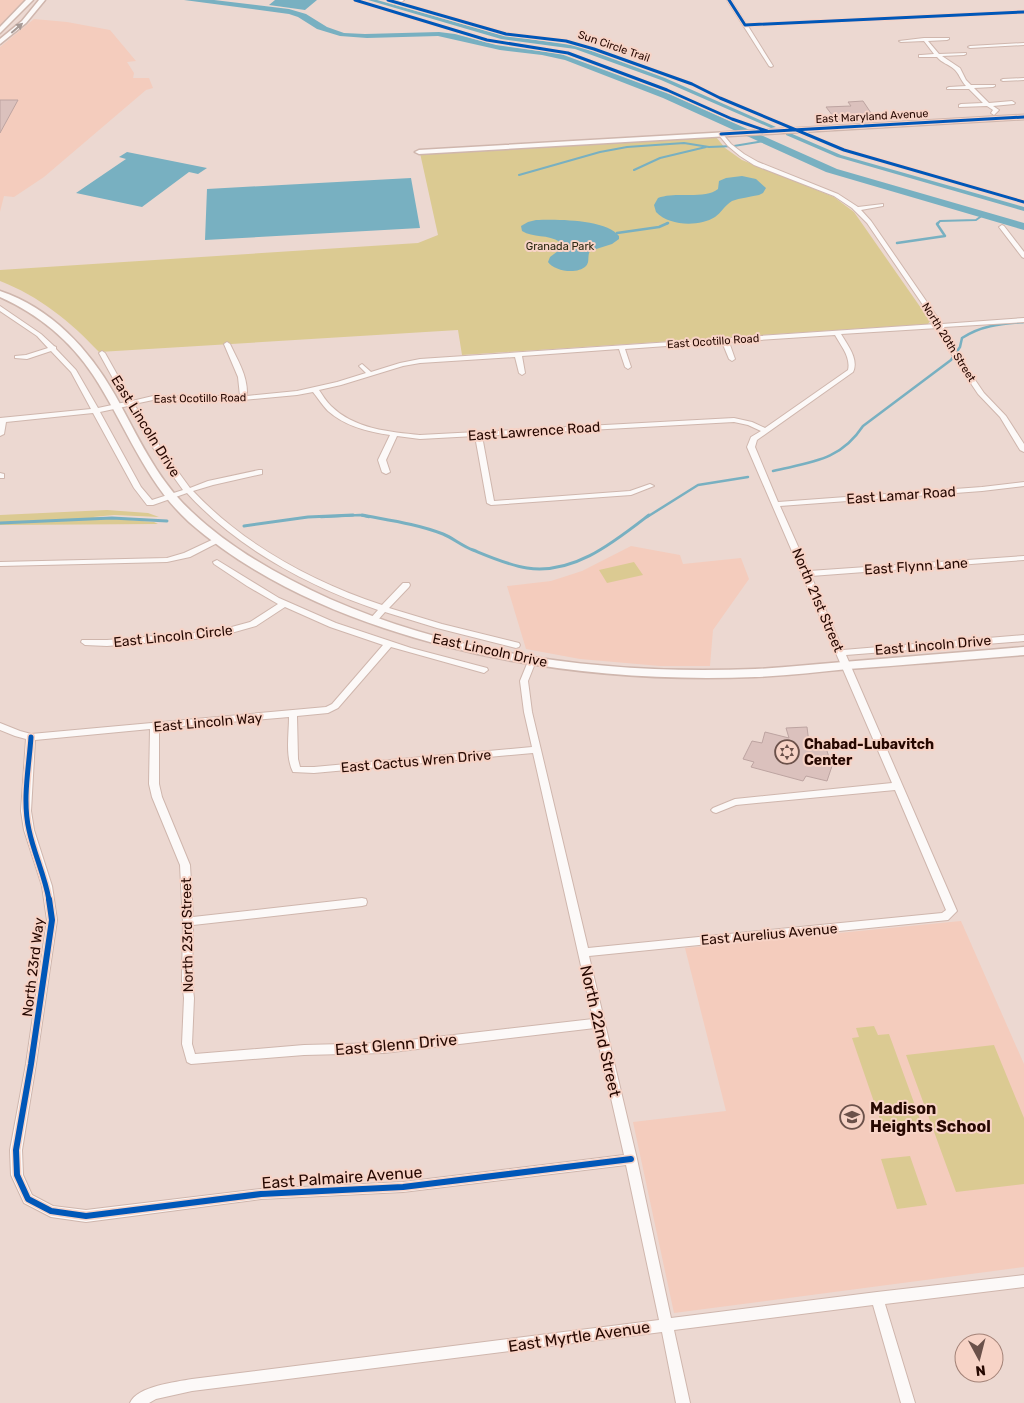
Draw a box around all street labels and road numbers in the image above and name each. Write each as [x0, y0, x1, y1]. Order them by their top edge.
street label: Sun Circle Trail [576, 28, 651, 65]
street label: East Maryland Avenue [815, 107, 929, 126]
street label: North 20th Street [919, 300, 979, 385]
street label: East Ocotillo Road [666, 332, 760, 351]
street label: East Lincoln Drive [107, 372, 184, 480]
street label: East Ocotillo Road [154, 391, 246, 406]
street label: East Lawrence Road [467, 418, 601, 445]
street label: East Lamar Road [846, 483, 956, 508]
street label: North 21st Street [788, 546, 847, 655]
street label: East Flynn Lane [864, 554, 969, 579]
street label: East Lincoln Circle [113, 622, 234, 651]
street label: East Lincoln Drive [431, 630, 549, 671]
street label: East Lincoln Drive [874, 632, 992, 659]
street label: East Lincoln Way [153, 709, 263, 736]
street label: East Cactus Wren Drive [340, 746, 492, 777]
street label: North 23rd Street [178, 877, 197, 992]
street label: North 23rd Way [19, 916, 48, 1018]
street label: East Aurelius Avenue [700, 920, 838, 949]
street label: North 22nd Street [576, 963, 625, 1099]
street label: East Glenn Drive [334, 1030, 458, 1059]
street label: East Palmaire Avenue [261, 1162, 423, 1193]
street label: East Myrtle Avenue [507, 1317, 651, 1356]

